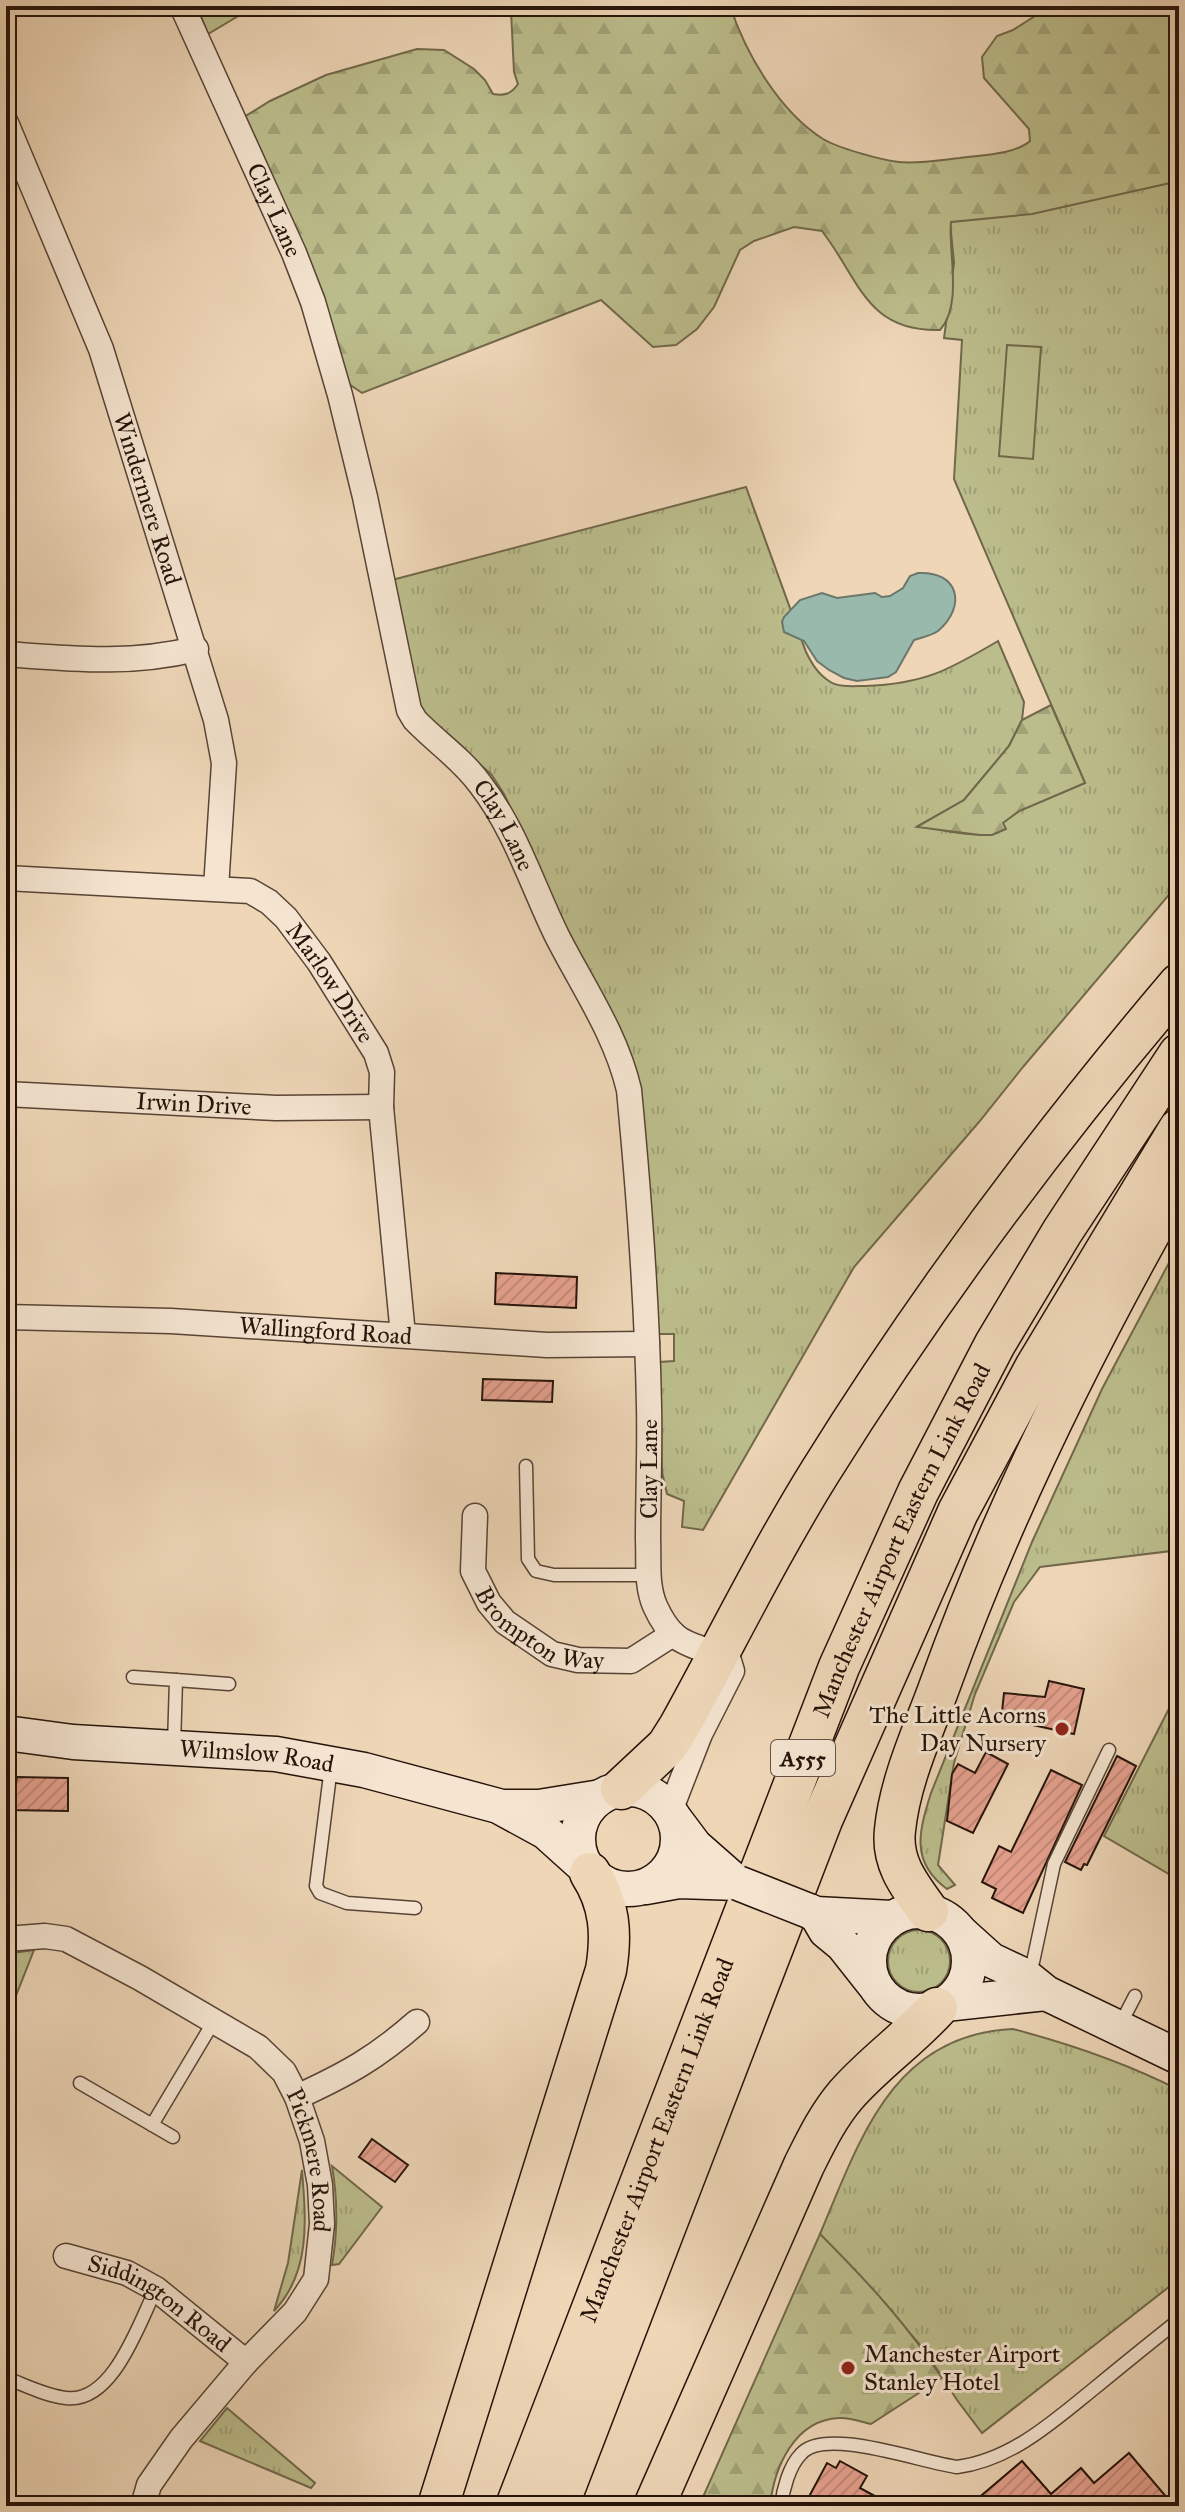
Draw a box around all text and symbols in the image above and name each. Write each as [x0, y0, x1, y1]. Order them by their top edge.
street label: Clay Lane [240, 158, 309, 262]
street label: Windermere Road [107, 409, 188, 589]
street label: Clay Lane [467, 773, 541, 875]
street label: Marlow Drive [279, 916, 381, 1049]
street label: Irwin Drive [135, 1086, 252, 1122]
street label: Wallingford Road [238, 1310, 413, 1351]
street label: Manchester Airport Eastern Link Road [806, 1358, 997, 1722]
street label: Clay Lane [634, 1419, 664, 1519]
street label: Brompton Way [468, 1582, 605, 1676]
place label: The Little Acorns Day Nursery [869, 1700, 1047, 1758]
marker: The Little Acorns Day Nursery [1053, 1720, 1071, 1738]
street label: Wilmslow Road [179, 1733, 337, 1779]
road number: A555 [771, 1740, 835, 1776]
street label: Manchester Airport Eastern Link Road [573, 1954, 741, 2327]
street label: Pickmere Road [280, 2083, 337, 2234]
street label: Siddington Road [84, 2248, 237, 2359]
place label: Manchester Airport Stanley Hotel [864, 2339, 1061, 2397]
marker: Manchester Airport Stanley Hotel [839, 2359, 857, 2377]

